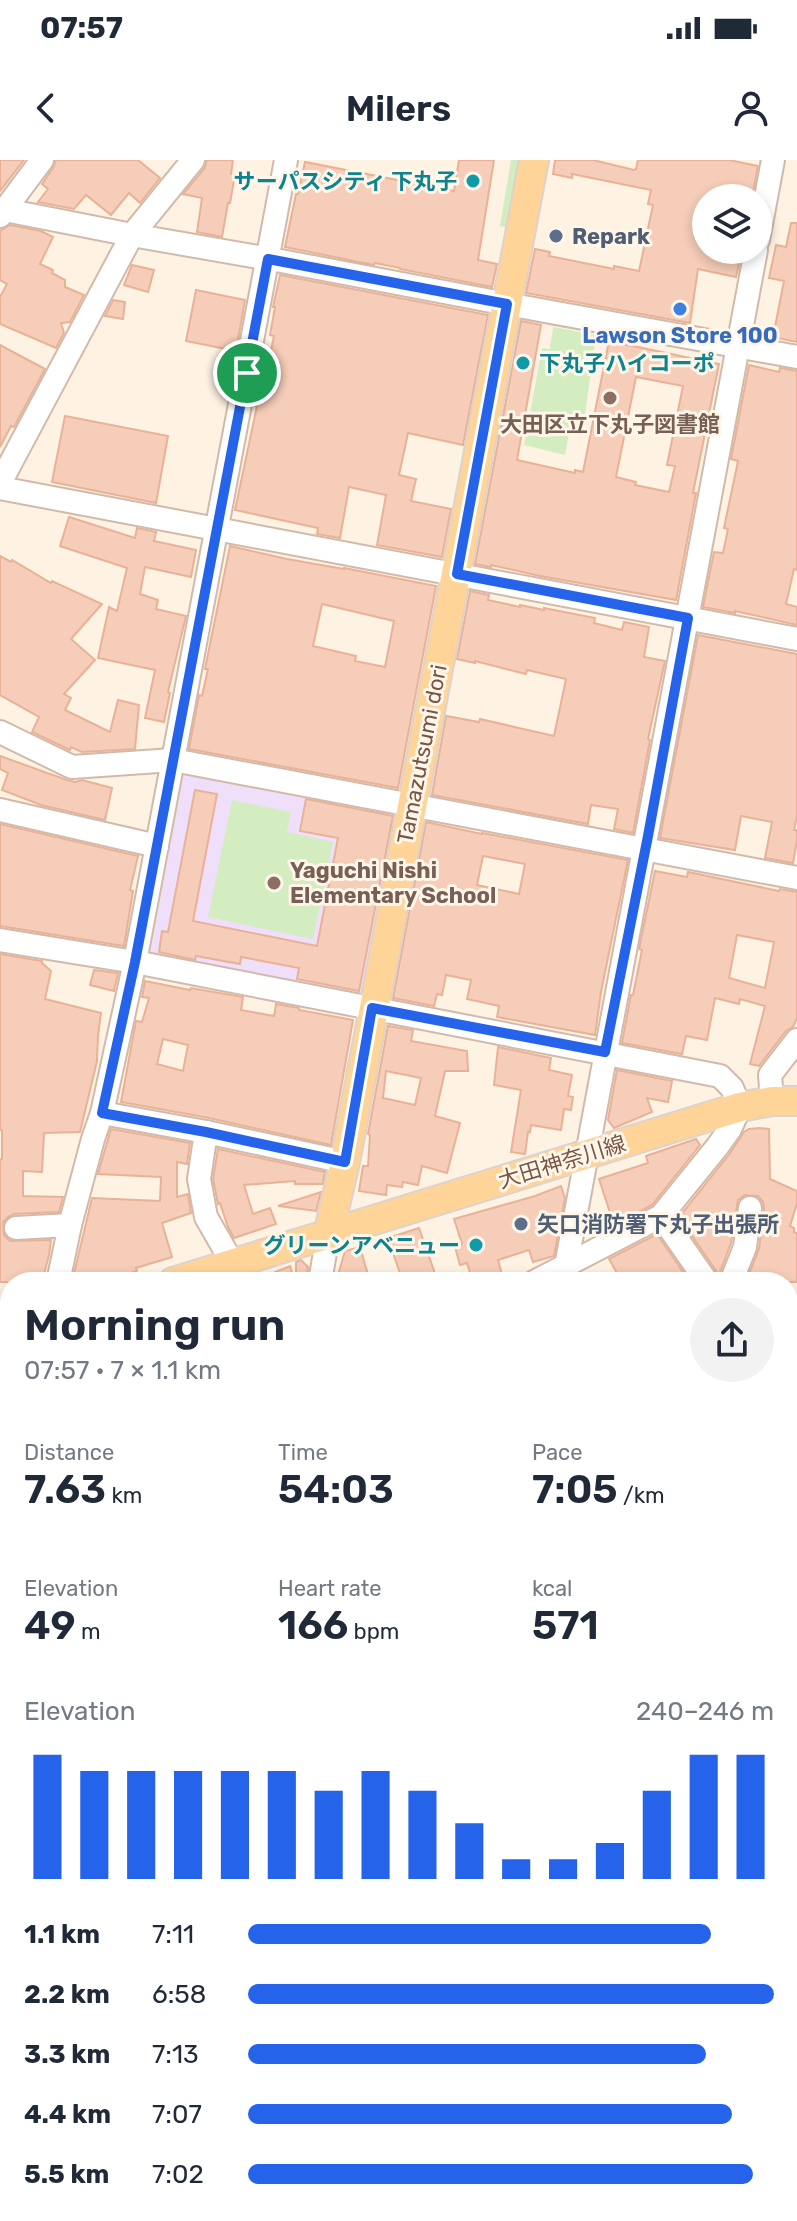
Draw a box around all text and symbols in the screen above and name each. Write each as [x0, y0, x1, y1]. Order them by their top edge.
text: 07:57 [40, 10, 123, 46]
icon: back [24, 86, 68, 130]
icon: person [729, 86, 773, 130]
text: Milers [346, 87, 451, 130]
place label: サーパスシティ 下丸子 [234, 168, 457, 195]
marker: サーパスシティ 下丸子 [464, 172, 482, 190]
map controls [692, 184, 772, 264]
button: layers [692, 184, 772, 264]
place label: Repark [572, 223, 650, 250]
marker: Repark [547, 227, 565, 245]
marker: Lawson Store 100 [671, 300, 689, 318]
place label: Lawson Store 100 [582, 322, 778, 349]
pin [213, 339, 281, 407]
place label: 下丸子ハイコーポ [539, 350, 715, 377]
icon: arrive [225, 351, 269, 395]
marker: 下丸子ハイコーポ [514, 354, 532, 372]
marker: 大田区立下丸子図書館 [601, 389, 619, 407]
place label: 大田区立下丸子図書館 [500, 411, 720, 438]
street label: Tamazutsumi dori [391, 662, 453, 846]
place label: Yaguchi Nishi Elementary School [290, 857, 496, 909]
marker: Yaguchi Nishi Elementary School [265, 874, 283, 892]
street label: 大田神奈川線 [495, 1130, 629, 1194]
place label: 矢口消防署下丸子出張所 [537, 1211, 779, 1238]
marker: 矢口消防署下丸子出張所 [512, 1215, 530, 1233]
place label: グリーンアベニュー [264, 1232, 460, 1259]
marker: グリーンアベニュー [467, 1236, 485, 1254]
button: share [690, 1298, 774, 1382]
text: Morning run [24, 1299, 285, 1351]
text: 07:57 · 7 × 1.1 km [24, 1355, 221, 1386]
text: Distance [24, 1439, 114, 1466]
text: Time [278, 1439, 328, 1466]
text: Pace [532, 1439, 583, 1466]
text: 7.63 [24, 1466, 106, 1513]
text: 54:03 [278, 1466, 394, 1513]
text: 7:05 [532, 1466, 618, 1513]
text: km [106, 1482, 142, 1509]
text: /km [618, 1482, 665, 1509]
text: Elevation [24, 1575, 118, 1602]
text: Heart rate [278, 1575, 382, 1602]
text: kcal [532, 1575, 572, 1602]
text: 49 [24, 1602, 76, 1649]
text: 166 [278, 1602, 348, 1649]
text: 571 [532, 1602, 599, 1649]
text: m [76, 1618, 101, 1645]
text: bpm [348, 1618, 399, 1645]
text: Elevation [24, 1696, 135, 1727]
text: 240–246 m [636, 1696, 774, 1727]
text: 1.1 km [24, 1919, 100, 1950]
text: 7:11 [152, 1919, 194, 1950]
text: 2.2 km [24, 1979, 110, 2010]
text: 6:58 [152, 1979, 206, 2010]
text: 3.3 km [24, 2039, 110, 2070]
text: 7:13 [152, 2039, 199, 2070]
text: 4.4 km [24, 2099, 111, 2130]
text: 7:07 [152, 2099, 202, 2130]
text: 5.5 km [24, 2159, 109, 2190]
text: 7:02 [152, 2159, 204, 2190]

